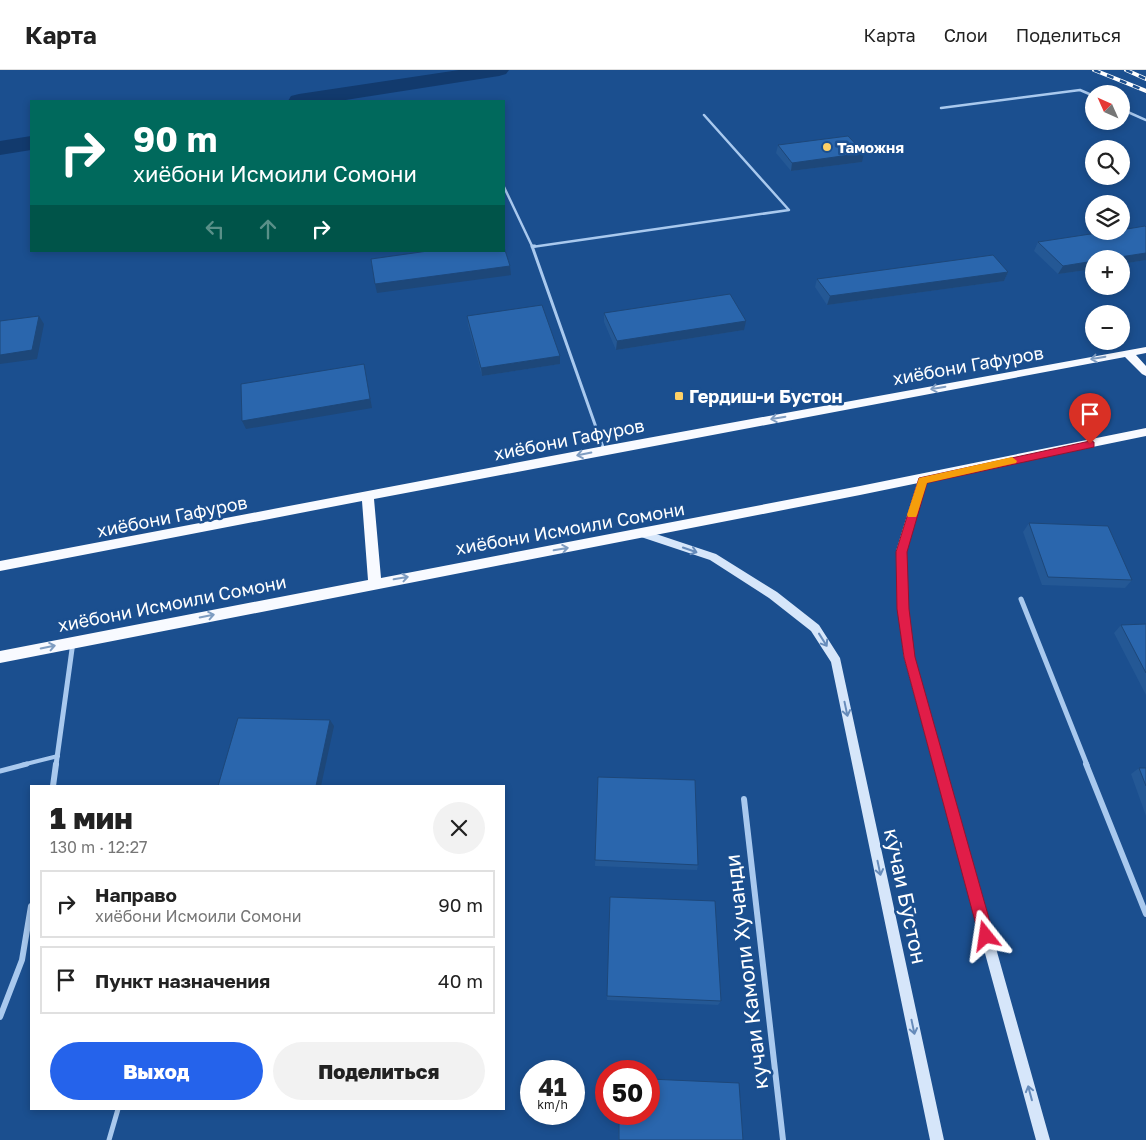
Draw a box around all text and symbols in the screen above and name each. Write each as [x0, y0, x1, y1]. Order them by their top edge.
text: Карта [25, 20, 97, 49]
text: Карта [864, 24, 916, 46]
text: Слои [944, 24, 988, 46]
text: Поделиться [1016, 24, 1121, 46]
north arrow [1085, 85, 1130, 130]
map controls [1085, 85, 1130, 350]
text: 90 m [133, 118, 217, 160]
icon: right [50, 120, 115, 185]
place label: Таможня [837, 138, 904, 156]
button: search [1085, 140, 1130, 185]
marker: Таможня [821, 141, 833, 153]
text: хиёбони Исмоили Сомони [133, 160, 417, 187]
button: layers [1085, 195, 1130, 240]
icon: left [201, 215, 229, 243]
icon: ahead [254, 215, 282, 243]
icon: right [307, 215, 335, 243]
button: + [1085, 250, 1130, 295]
button: − [1085, 305, 1130, 350]
street label: хиёбони Гафуров [891, 341, 1045, 389]
one-way arrow [1090, 354, 1106, 364]
one-way arrow [931, 384, 947, 393]
place label: Гердиш-и Бустон [689, 385, 842, 407]
marker: Гердиш-и Бустон [673, 390, 685, 402]
pin [1069, 393, 1111, 444]
icon: arrive [1076, 400, 1104, 428]
one-way arrow [771, 413, 787, 423]
street label: хиёбони Гафуров [492, 414, 646, 464]
one-way arrow [577, 449, 593, 459]
street label: хиёбони Гафуров [95, 491, 249, 541]
street label: хиёбони Исмоили Сомони [454, 497, 686, 559]
one-way arrow [553, 544, 569, 554]
one-way arrow [682, 545, 698, 555]
street label: хиёбони Исмоили Сомони [56, 570, 288, 636]
one-way arrow [393, 573, 409, 583]
one-way arrow [199, 610, 215, 620]
one-way arrow [818, 633, 828, 647]
one-way arrow [39, 642, 55, 651]
one-way arrow [842, 700, 851, 716]
text: 1 мин [50, 800, 133, 836]
button: close [433, 802, 485, 854]
street label: кӯчаи Бӯстон [879, 826, 933, 966]
text: 130 m · 12:27 [50, 837, 148, 857]
street label: кучаи Камоли Хучанди [719, 853, 773, 1091]
one-way arrow [875, 859, 885, 875]
text: Направо [95, 883, 177, 906]
icon: right [52, 890, 80, 918]
text: 90 m [438, 893, 483, 916]
text: хиёбони Исмоили Сомони [95, 906, 301, 926]
position arrow [959, 909, 1011, 961]
icon: arrive [52, 966, 80, 994]
text: Пункт назначения [95, 969, 270, 992]
text: 40 m [438, 969, 483, 992]
one-way arrow [909, 1018, 918, 1034]
button: Выход [50, 1042, 263, 1100]
button: Поделиться [273, 1042, 485, 1100]
speed limit sign: 50 [595, 1060, 660, 1125]
text: 41 [538, 1071, 567, 1102]
one-way arrow [1024, 1085, 1034, 1101]
text: km/h [537, 1097, 568, 1112]

